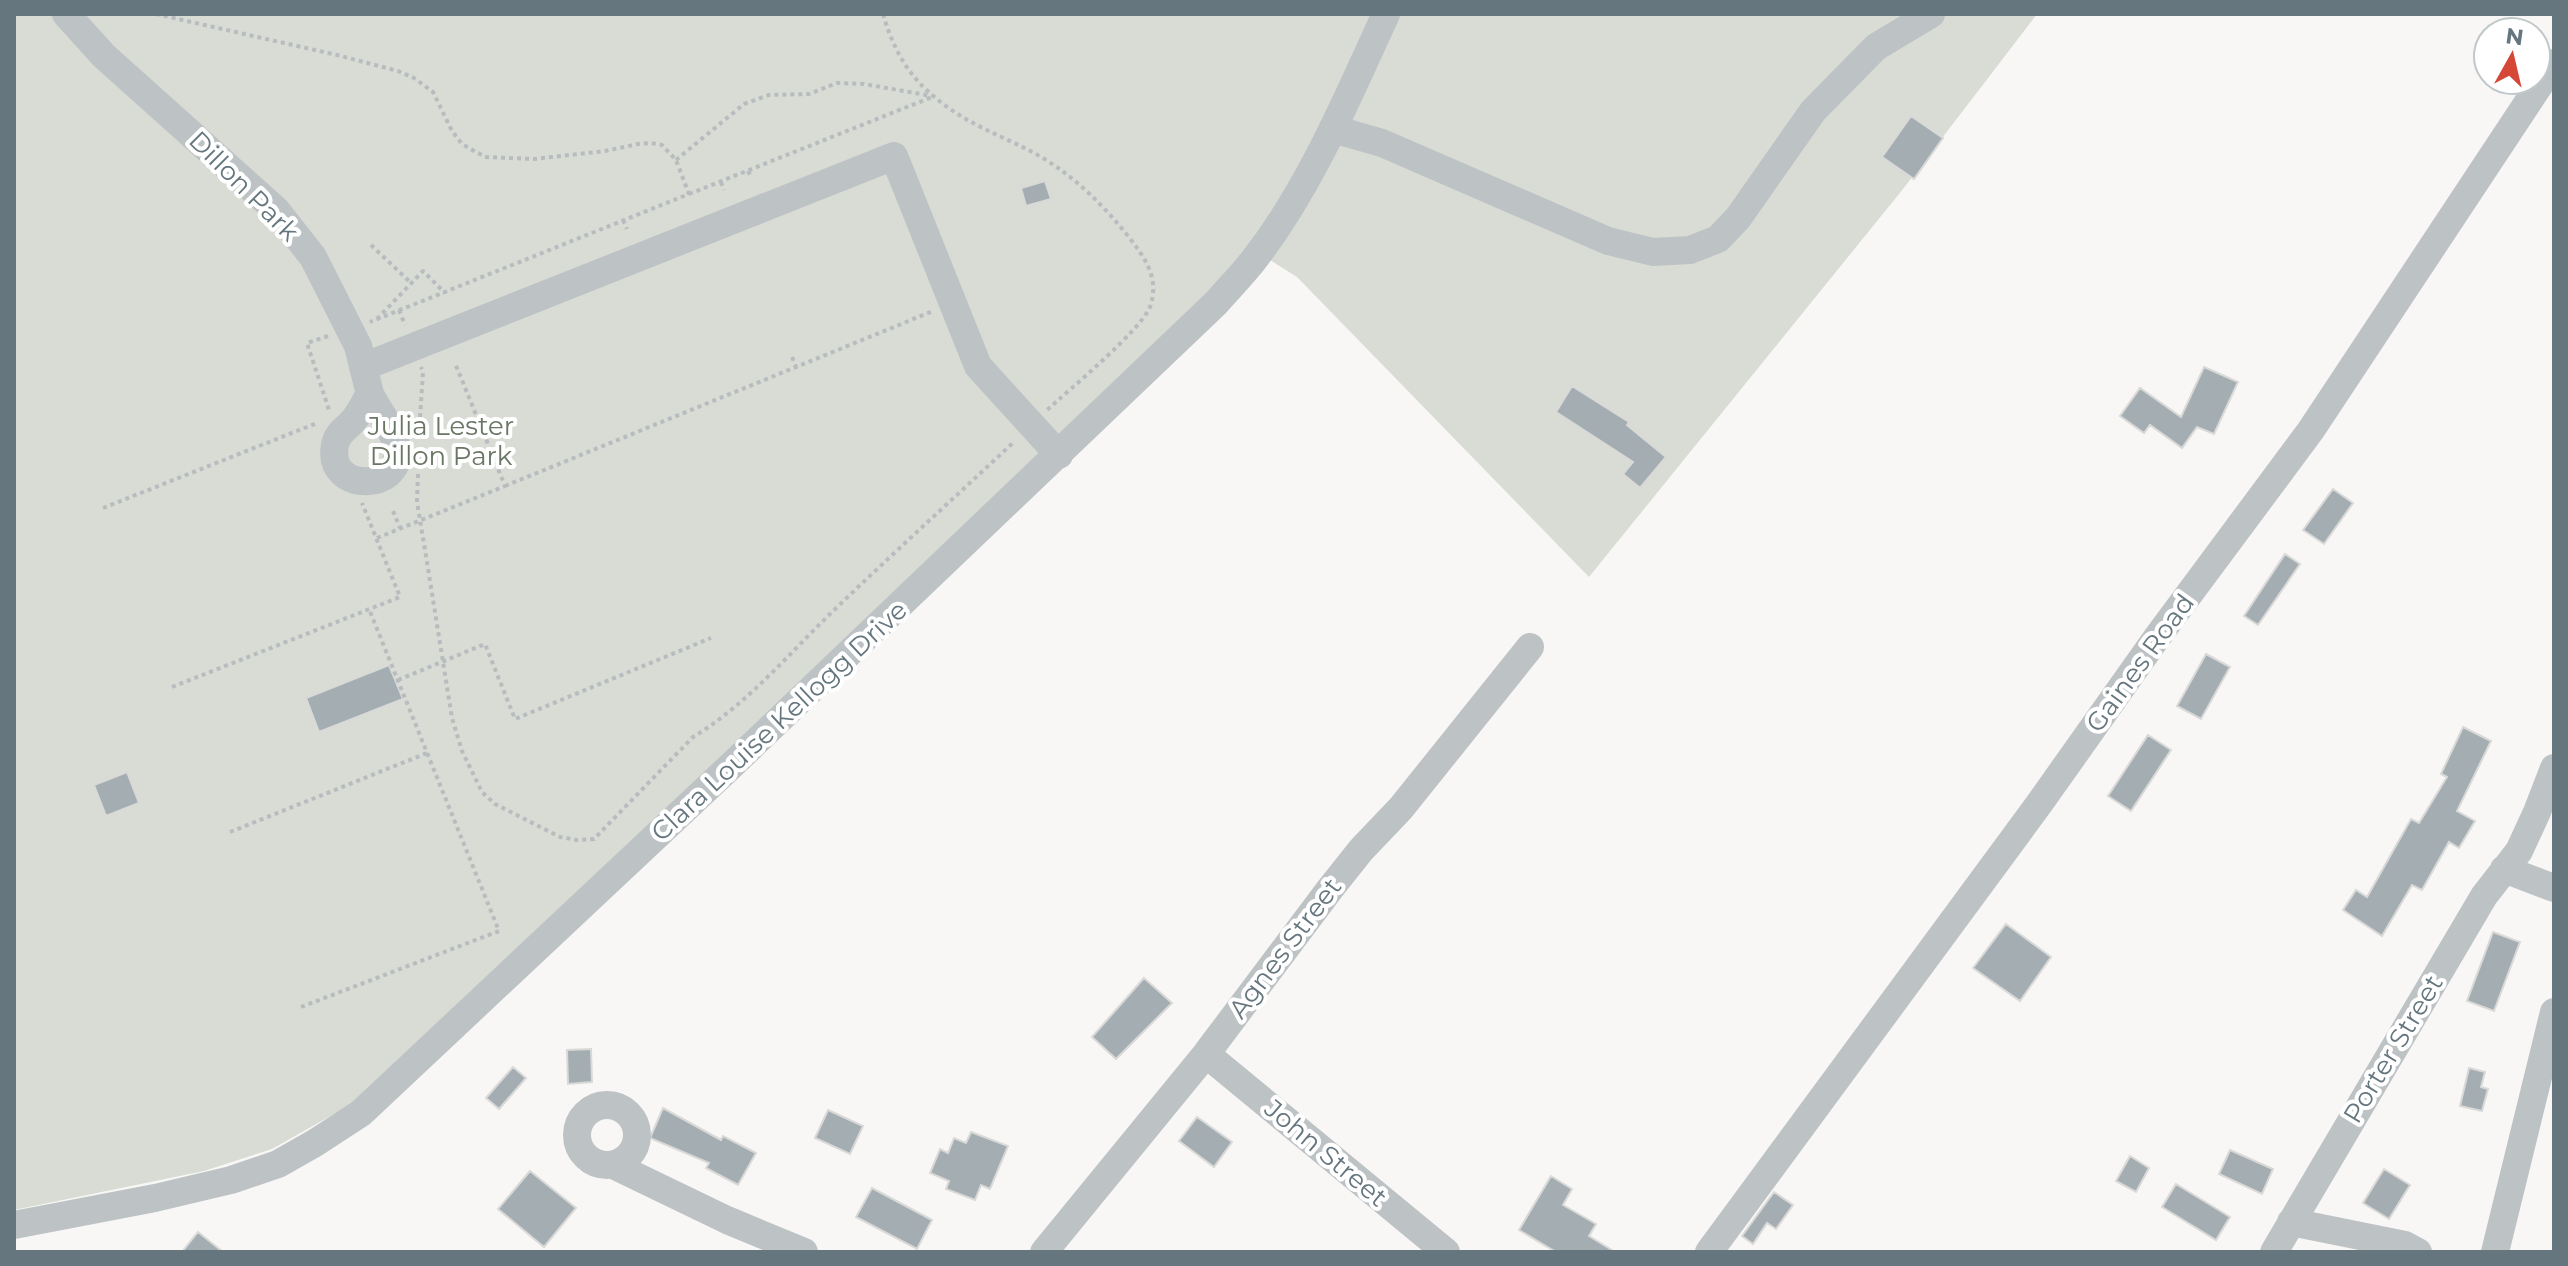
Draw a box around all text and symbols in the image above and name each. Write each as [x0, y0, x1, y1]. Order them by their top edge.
north arrow [2472, 16, 2552, 96]
text: N [2504, 22, 2525, 51]
street label: Dillon Park [182, 124, 306, 248]
park label: Julia Lester Dillon Park [367, 410, 514, 472]
street label: Gaines Road [2079, 588, 2201, 738]
street label: Clara Louise Kellogg Drive [645, 594, 913, 848]
street label: Agnes Street [1222, 871, 1348, 1025]
street label: Porter Street [2336, 969, 2450, 1129]
street label: John Street [1258, 1092, 1394, 1213]

